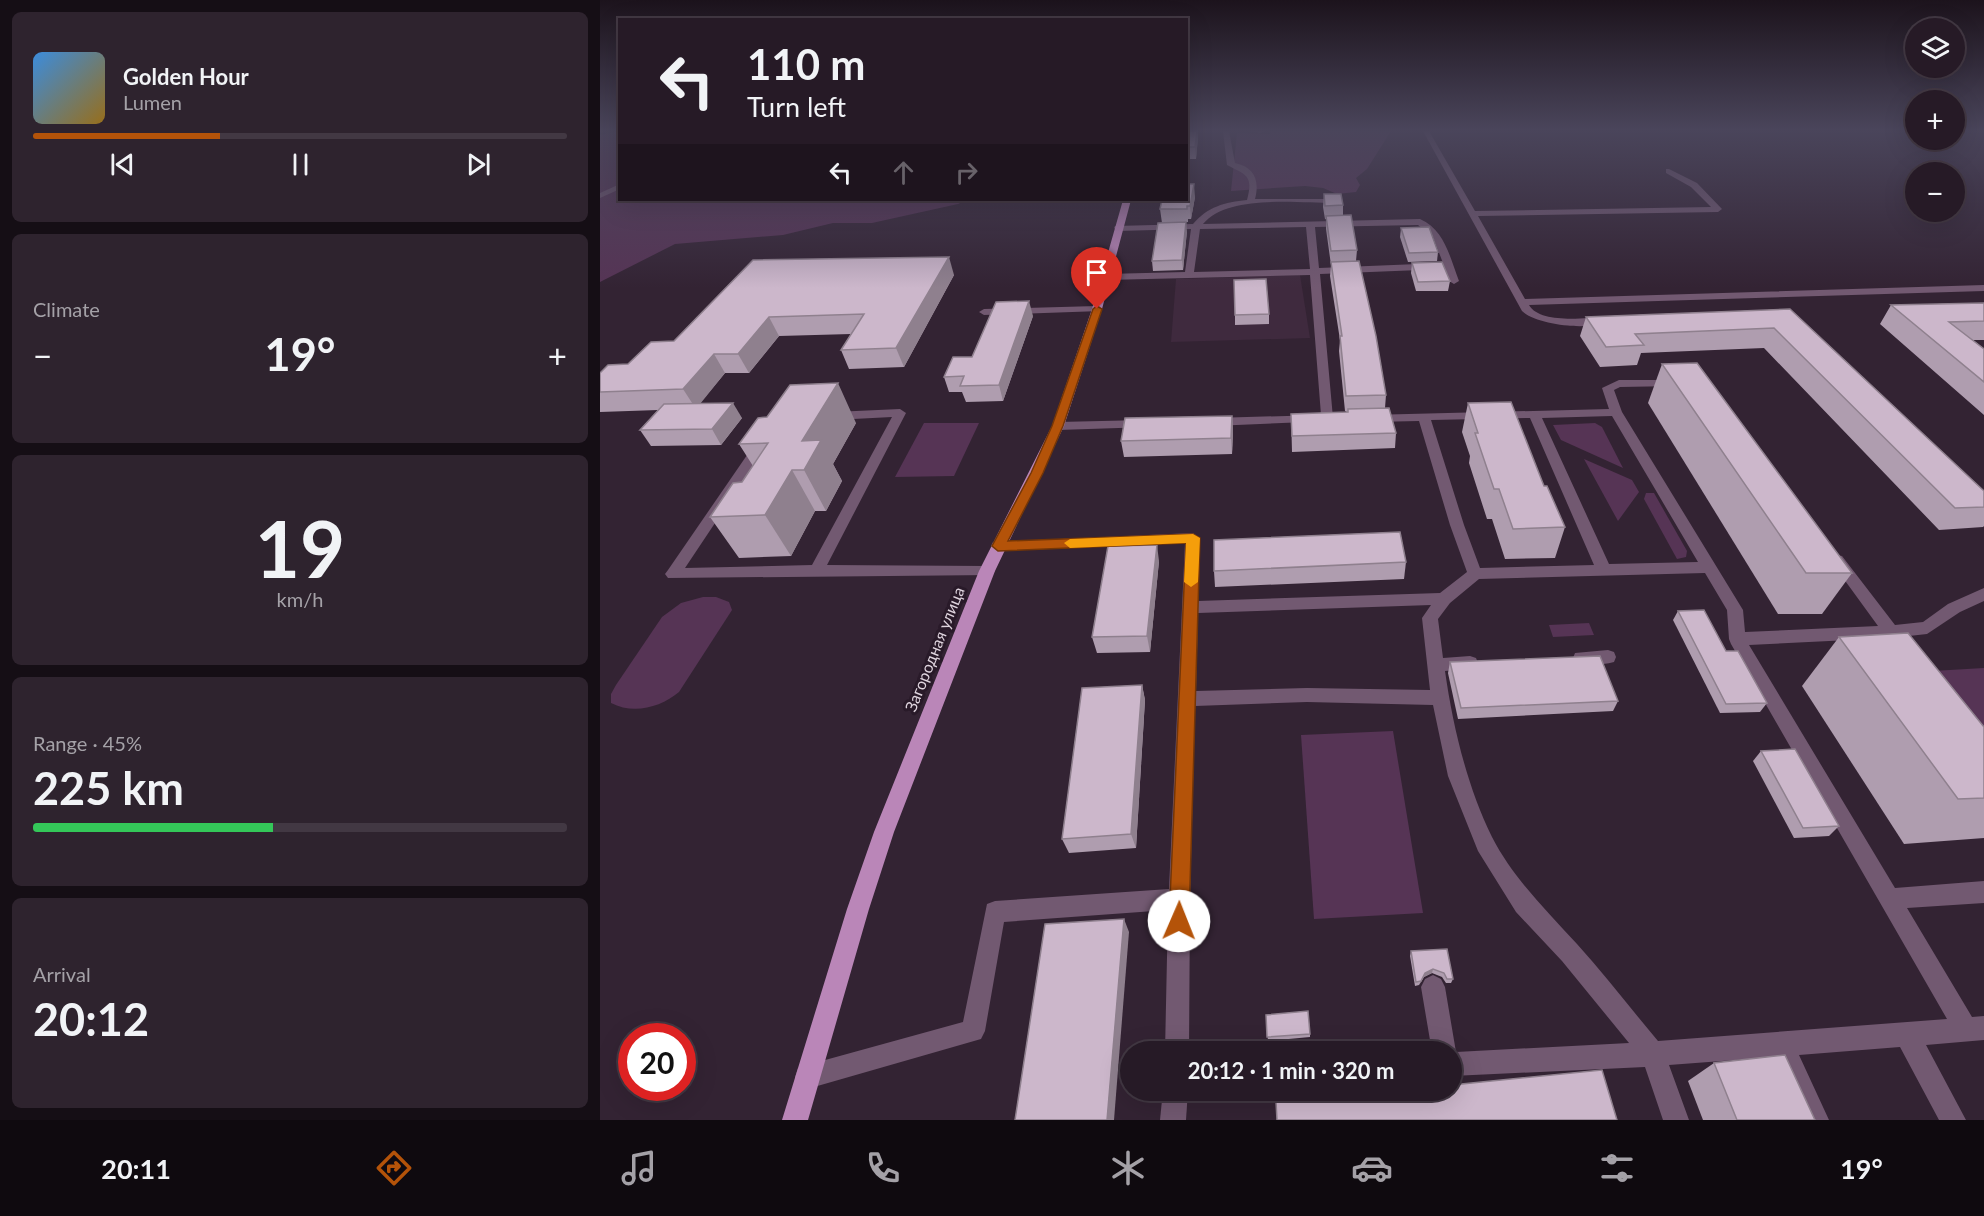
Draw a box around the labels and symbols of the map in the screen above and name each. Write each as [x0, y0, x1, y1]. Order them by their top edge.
pin [1071, 247, 1122, 309]
street label: Загородная улица [900, 584, 968, 714]
position arrow [1147, 889, 1211, 953]
speed limit sign: 20 [618, 1023, 696, 1101]

